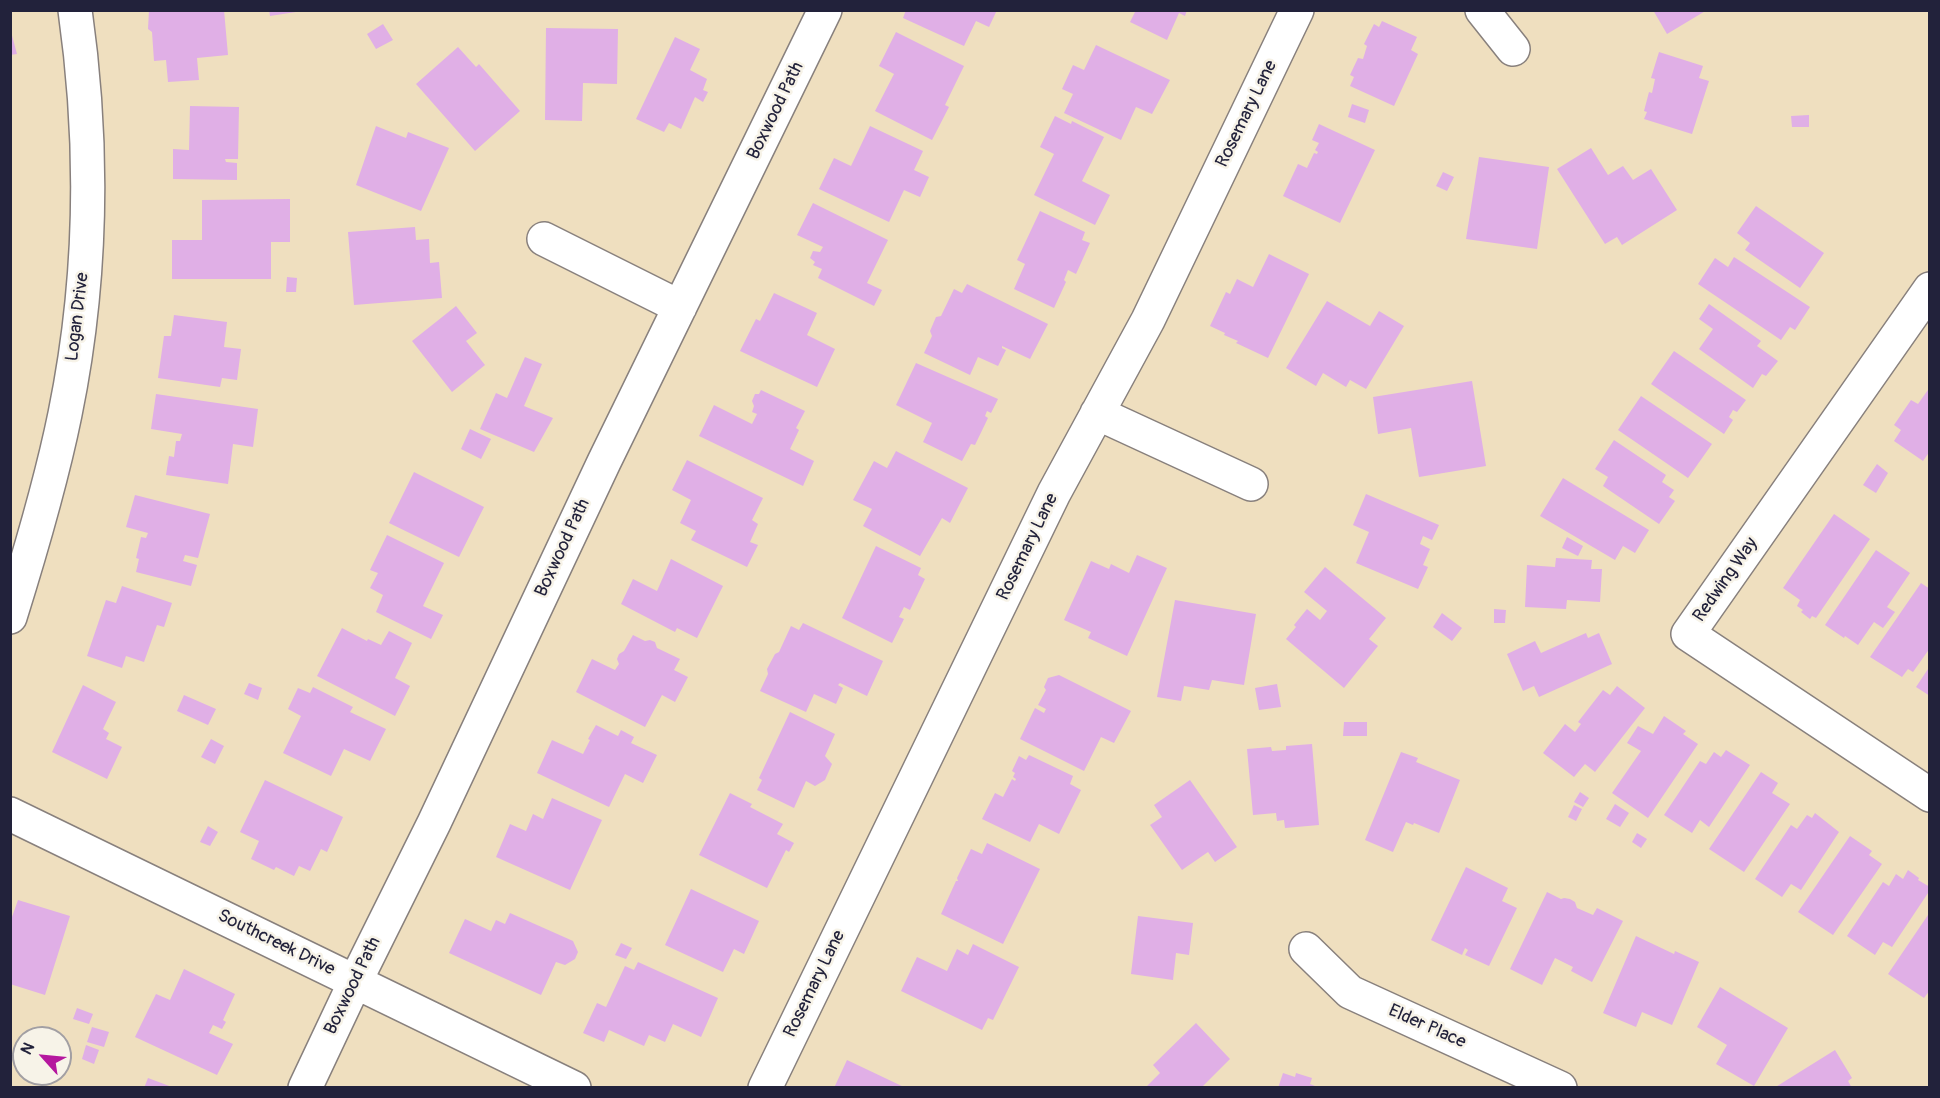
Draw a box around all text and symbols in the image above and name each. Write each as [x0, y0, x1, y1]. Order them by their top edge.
street label: Rosemary Lane [1212, 57, 1282, 171]
street label: Boxwood Path [743, 59, 809, 163]
street label: Logan Drive [62, 271, 94, 363]
street label: Rosemary Lane [993, 490, 1063, 604]
street label: Boxwood Path [531, 496, 595, 600]
street label: Redwing Way [1689, 534, 1763, 626]
street label: Southcreek Drive [214, 905, 338, 981]
street label: Rosemary Lane [780, 927, 850, 1041]
street label: Boxwood Path [320, 934, 386, 1038]
street label: Elder Place [1385, 1000, 1469, 1054]
north arrow [12, 1026, 72, 1086]
text: N [16, 1039, 39, 1058]

